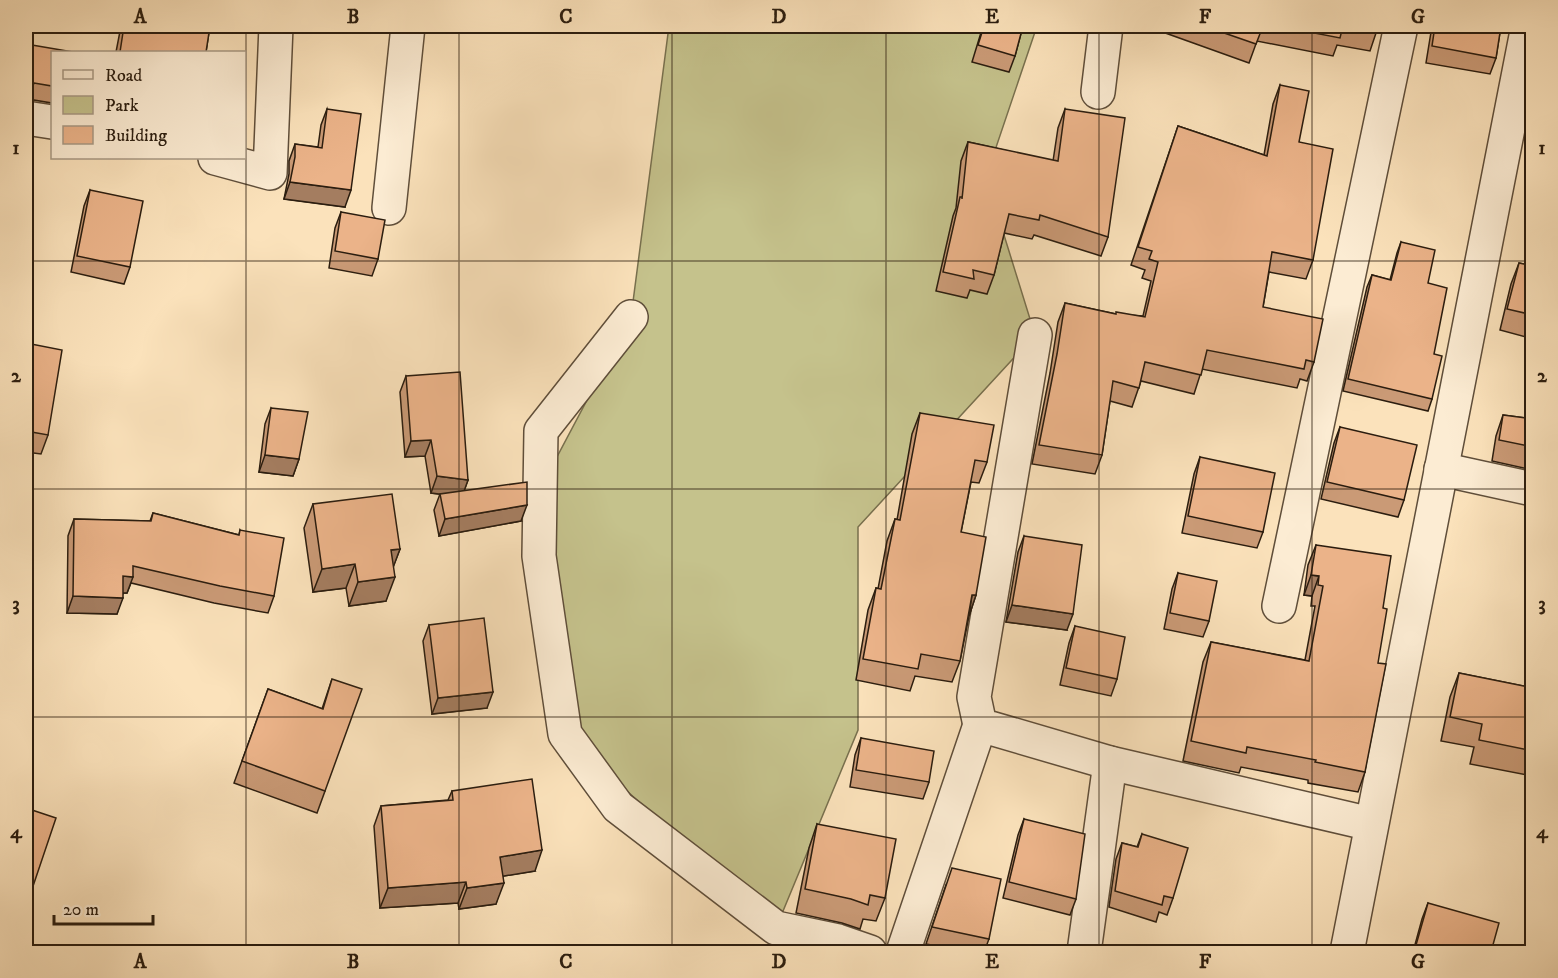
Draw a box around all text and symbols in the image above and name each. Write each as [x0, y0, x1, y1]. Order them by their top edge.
text: A [133, 5, 148, 30]
text: B [347, 5, 359, 30]
text: C [559, 5, 573, 30]
text: D [772, 5, 787, 30]
text: E [985, 5, 999, 30]
text: F [1199, 5, 1212, 30]
text: G [1411, 5, 1425, 30]
legend [51, 51, 246, 159]
text: Road [105, 65, 142, 87]
text: Park [105, 95, 139, 117]
text: Building [105, 125, 167, 147]
text: 1 [12, 136, 20, 161]
text: 1 [1538, 136, 1546, 161]
text: 2 [11, 364, 22, 389]
text: 2 [1537, 364, 1548, 389]
text: 3 [12, 592, 20, 617]
text: 3 [1538, 592, 1546, 617]
text: 4 [10, 820, 23, 845]
text: 4 [1536, 820, 1549, 845]
scale bar [54, 888, 153, 926]
text: 20 m [63, 899, 99, 921]
text: A [133, 950, 148, 975]
text: B [347, 950, 359, 975]
text: C [559, 950, 573, 975]
text: D [772, 950, 787, 975]
text: E [985, 950, 999, 975]
text: F [1199, 950, 1212, 975]
text: G [1411, 950, 1425, 975]

